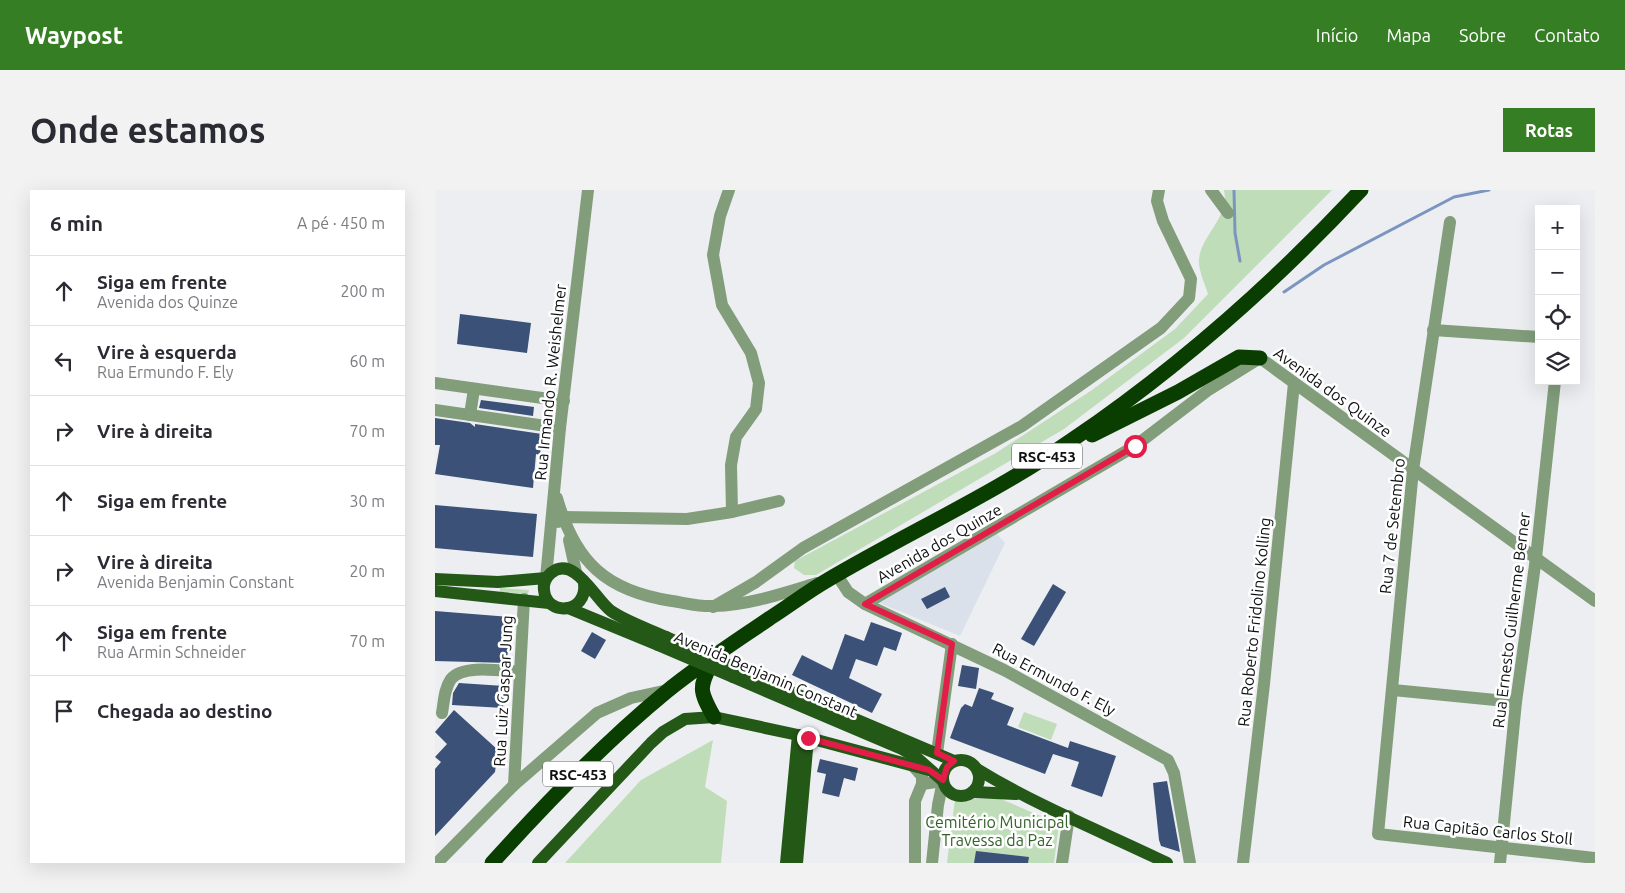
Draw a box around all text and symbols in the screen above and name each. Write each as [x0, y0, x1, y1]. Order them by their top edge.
text: Waypost [25, 22, 123, 49]
text: Início [1316, 25, 1358, 45]
text: Mapa [1386, 25, 1431, 45]
text: Sobre [1459, 25, 1506, 45]
text: Contato [1534, 25, 1600, 45]
button: Rotas [1503, 108, 1595, 152]
text: Onde estamos [30, 110, 265, 150]
map controls [1535, 205, 1580, 385]
button: + [1535, 205, 1580, 250]
text: 6 min [50, 211, 103, 235]
text: A pé · 450 m [297, 214, 385, 232]
button: − [1535, 250, 1580, 295]
text: Siga em frente [97, 271, 227, 293]
icon: ahead [50, 277, 78, 305]
text: 200 m [340, 282, 385, 300]
street label: Rua Irmando R. Weishelmer [531, 283, 569, 481]
text: Avenida dos Quinze [97, 293, 238, 311]
button: locate [1535, 295, 1580, 340]
button: layers [1535, 340, 1580, 385]
text: Vire à esquerda [97, 341, 237, 363]
street label: Avenida dos Quinze [1271, 343, 1395, 441]
icon: left [50, 347, 78, 375]
text: 60 m [349, 352, 385, 370]
text: Rua Ermundo F. Ely [97, 363, 234, 381]
icon: right [50, 417, 78, 445]
text: Vire à direita [97, 420, 213, 442]
text: 70 m [349, 422, 385, 440]
route start [1124, 435, 1147, 458]
road number: RSC-453 [1012, 444, 1082, 468]
street label: Rua 7 de Setembro [1376, 457, 1408, 595]
icon: ahead [50, 487, 78, 515]
text: Siga em frente [97, 490, 227, 512]
text: 30 m [349, 492, 385, 510]
street label: Avenida dos Quinze [873, 500, 1005, 586]
street label: Rua Ernesto Guilherme Berner [1489, 511, 1533, 729]
street label: Rua Roberto Fridolino Kolling [1234, 516, 1274, 728]
text: Vire à direita [97, 551, 213, 573]
icon: right [50, 557, 78, 585]
text: 20 m [349, 562, 385, 580]
text: Avenida Benjamin Constant [97, 573, 294, 591]
street label: Rua Luiz Gaspar Jung [490, 615, 516, 767]
text: Siga em frente [97, 621, 227, 643]
icon: ahead [50, 627, 78, 655]
street label: Avenida Benjamin Constant [672, 627, 861, 721]
text: 70 m [349, 632, 385, 650]
street label: Rua Ermundo F. Ely [990, 639, 1119, 719]
text: Rua Armin Schneider [97, 643, 246, 661]
icon: arrive [50, 697, 78, 725]
text: Chegada ao destino [97, 700, 273, 722]
route end [797, 727, 820, 750]
road number: RSC-453 [543, 762, 613, 786]
street label: Rua Capitão Carlos Stoll [1402, 812, 1574, 848]
park label: Cemitério Municipal Travessa da Paz [925, 813, 1069, 849]

